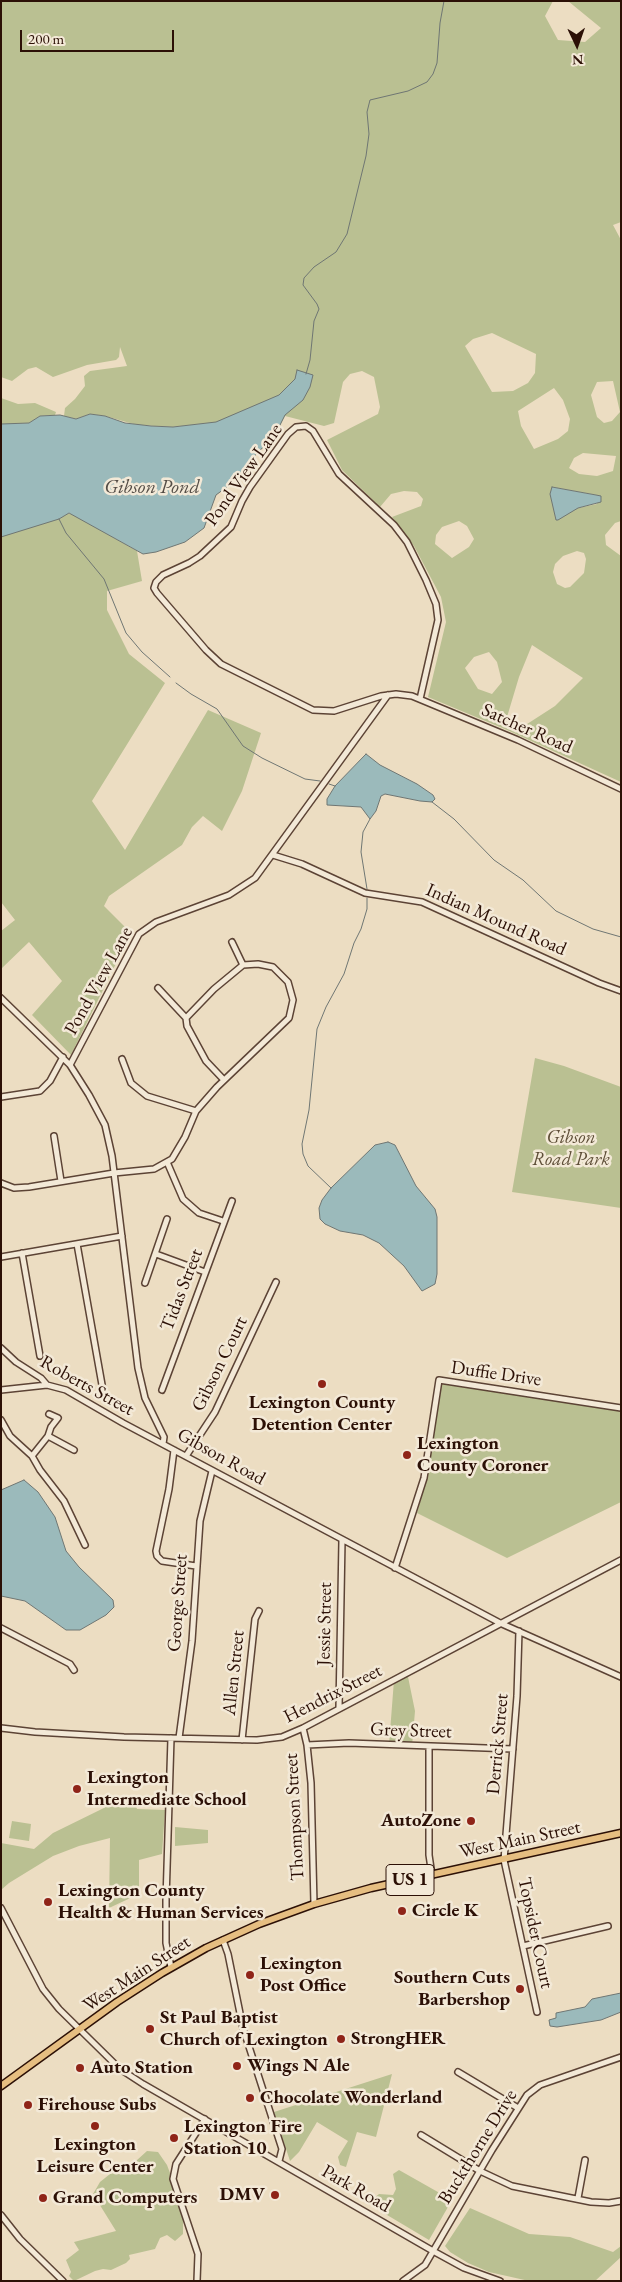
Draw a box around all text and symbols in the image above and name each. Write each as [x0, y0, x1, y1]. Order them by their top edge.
scale bar [22, 20, 176, 52]
north arrow [552, 20, 602, 70]
text: 200 m [28, 29, 64, 48]
text: N [572, 51, 584, 69]
street label: Pond View Lane [200, 419, 288, 531]
water label: Gibson Pond [104, 476, 200, 500]
street label: Satcher Road [478, 699, 576, 759]
street label: Indian Mound Road [422, 879, 570, 961]
street label: Pond View Lane [60, 923, 138, 1039]
park label: Gibson Road Park [532, 1127, 610, 1171]
street label: Tidas Street [156, 1246, 208, 1334]
street label: Gibson Court [187, 1313, 253, 1415]
street label: Roberts Street [36, 1351, 138, 1421]
street label: Duffie Drive [449, 1356, 543, 1392]
marker: Lexington County Detention Center [316, 1378, 328, 1390]
place label: Lexington County Detention Center [249, 1392, 395, 1436]
street label: Gibson Road [173, 1423, 269, 1491]
place label: Lexington County Coroner [417, 1433, 548, 1477]
marker: Lexington County Coroner [401, 1449, 413, 1461]
street label: George Street [163, 1553, 193, 1653]
street label: Jessie Street [313, 1582, 337, 1666]
street label: Allen Street [218, 1629, 250, 1717]
street label: Hendrix Street [280, 1660, 386, 1728]
street label: Derrick Street [482, 1693, 514, 1795]
street label: Grey Street [370, 1718, 452, 1744]
street label: Thompson Street [280, 1753, 310, 1881]
place label: Lexington Intermediate School [87, 1767, 247, 1811]
marker: Lexington Intermediate School [71, 1783, 83, 1795]
place label: AutoZone [381, 1810, 461, 1832]
marker: AutoZone [465, 1815, 477, 1827]
street label: West Main Street [457, 1816, 583, 1864]
road number: US 1 [386, 1864, 434, 1896]
street label: Topsider Court [512, 1875, 558, 1991]
place label: Lexington County Health & Human Services [58, 1880, 263, 1924]
marker: Lexington County Health & Human Services [42, 1896, 54, 1908]
place label: Circle K [412, 1900, 478, 1922]
marker: Circle K [396, 1905, 408, 1917]
street label: West Main Street [79, 1931, 195, 2017]
place label: Lexington Post Office [260, 1953, 346, 1997]
place label: Southern Cuts Barbershop [394, 1967, 510, 2011]
marker: Lexington Post Office [244, 1969, 256, 1981]
marker: Southern Cuts Barbershop [514, 1983, 526, 1995]
place label: St Paul Baptist Church of Lexington [160, 2007, 328, 2051]
marker: St Paul Baptist Church of Lexington [144, 2023, 156, 2035]
place label: StrongHER [351, 2028, 446, 2050]
marker: StrongHER [335, 2033, 347, 2045]
place label: Wings N Ale [247, 2055, 350, 2077]
place label: Auto Station [90, 2057, 193, 2079]
marker: Wings N Ale [231, 2060, 243, 2072]
marker: Auto Station [74, 2062, 86, 2074]
street label: Buckthorne Drive [434, 2085, 522, 2209]
place label: Chocolate Wonderland [260, 2087, 442, 2109]
marker: Chocolate Wonderland [244, 2092, 256, 2104]
place label: Firehouse Subs [38, 2094, 156, 2116]
marker: Firehouse Subs [22, 2099, 34, 2111]
place label: Lexington Fire Station 10 [184, 2116, 302, 2160]
marker: Lexington Leisure Center [89, 2120, 101, 2132]
marker: Lexington Fire Station 10 [168, 2132, 180, 2144]
place label: Lexington Leisure Center [36, 2134, 154, 2178]
street label: Park Road [317, 2160, 395, 2218]
place label: DMV [220, 2184, 265, 2206]
place label: Grand Computers [53, 2187, 197, 2209]
marker: DMV [269, 2189, 281, 2201]
marker: Grand Computers [37, 2192, 49, 2204]

